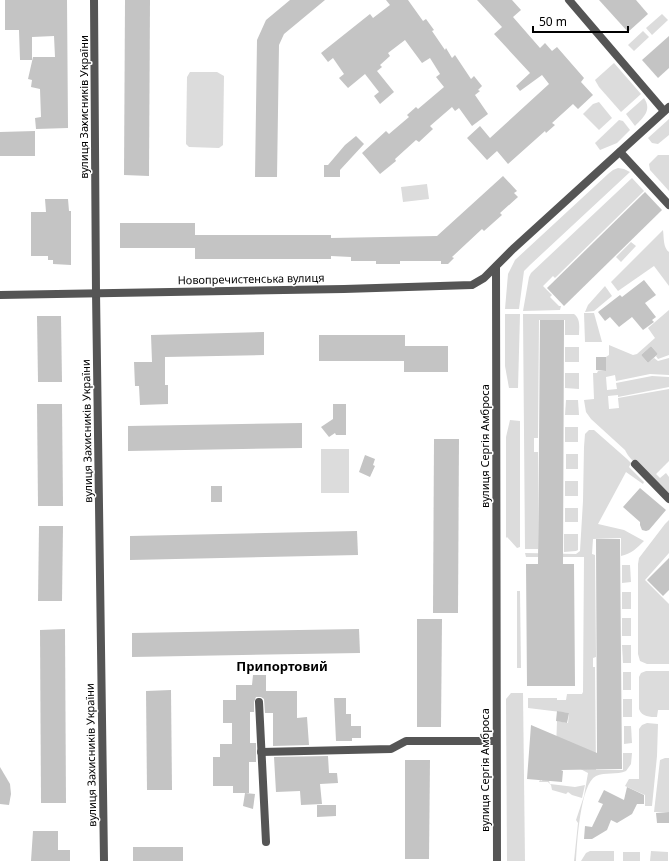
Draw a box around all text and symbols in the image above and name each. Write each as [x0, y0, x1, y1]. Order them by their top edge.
scale bar [533, 8, 628, 34]
text: 50 m [539, 13, 567, 30]
street label: вулиця Захисників України [76, 35, 91, 179]
street label: Новопречистенська вулиця [177, 270, 325, 287]
street label: вулиця Захисників України [78, 359, 95, 503]
street label: вулиця Сергія Амброса [477, 384, 492, 508]
district label: Припортовий [236, 657, 328, 675]
street label: вулиця Захисників України [82, 683, 99, 827]
street label: вулиця Сергія Амброса [477, 708, 492, 832]

